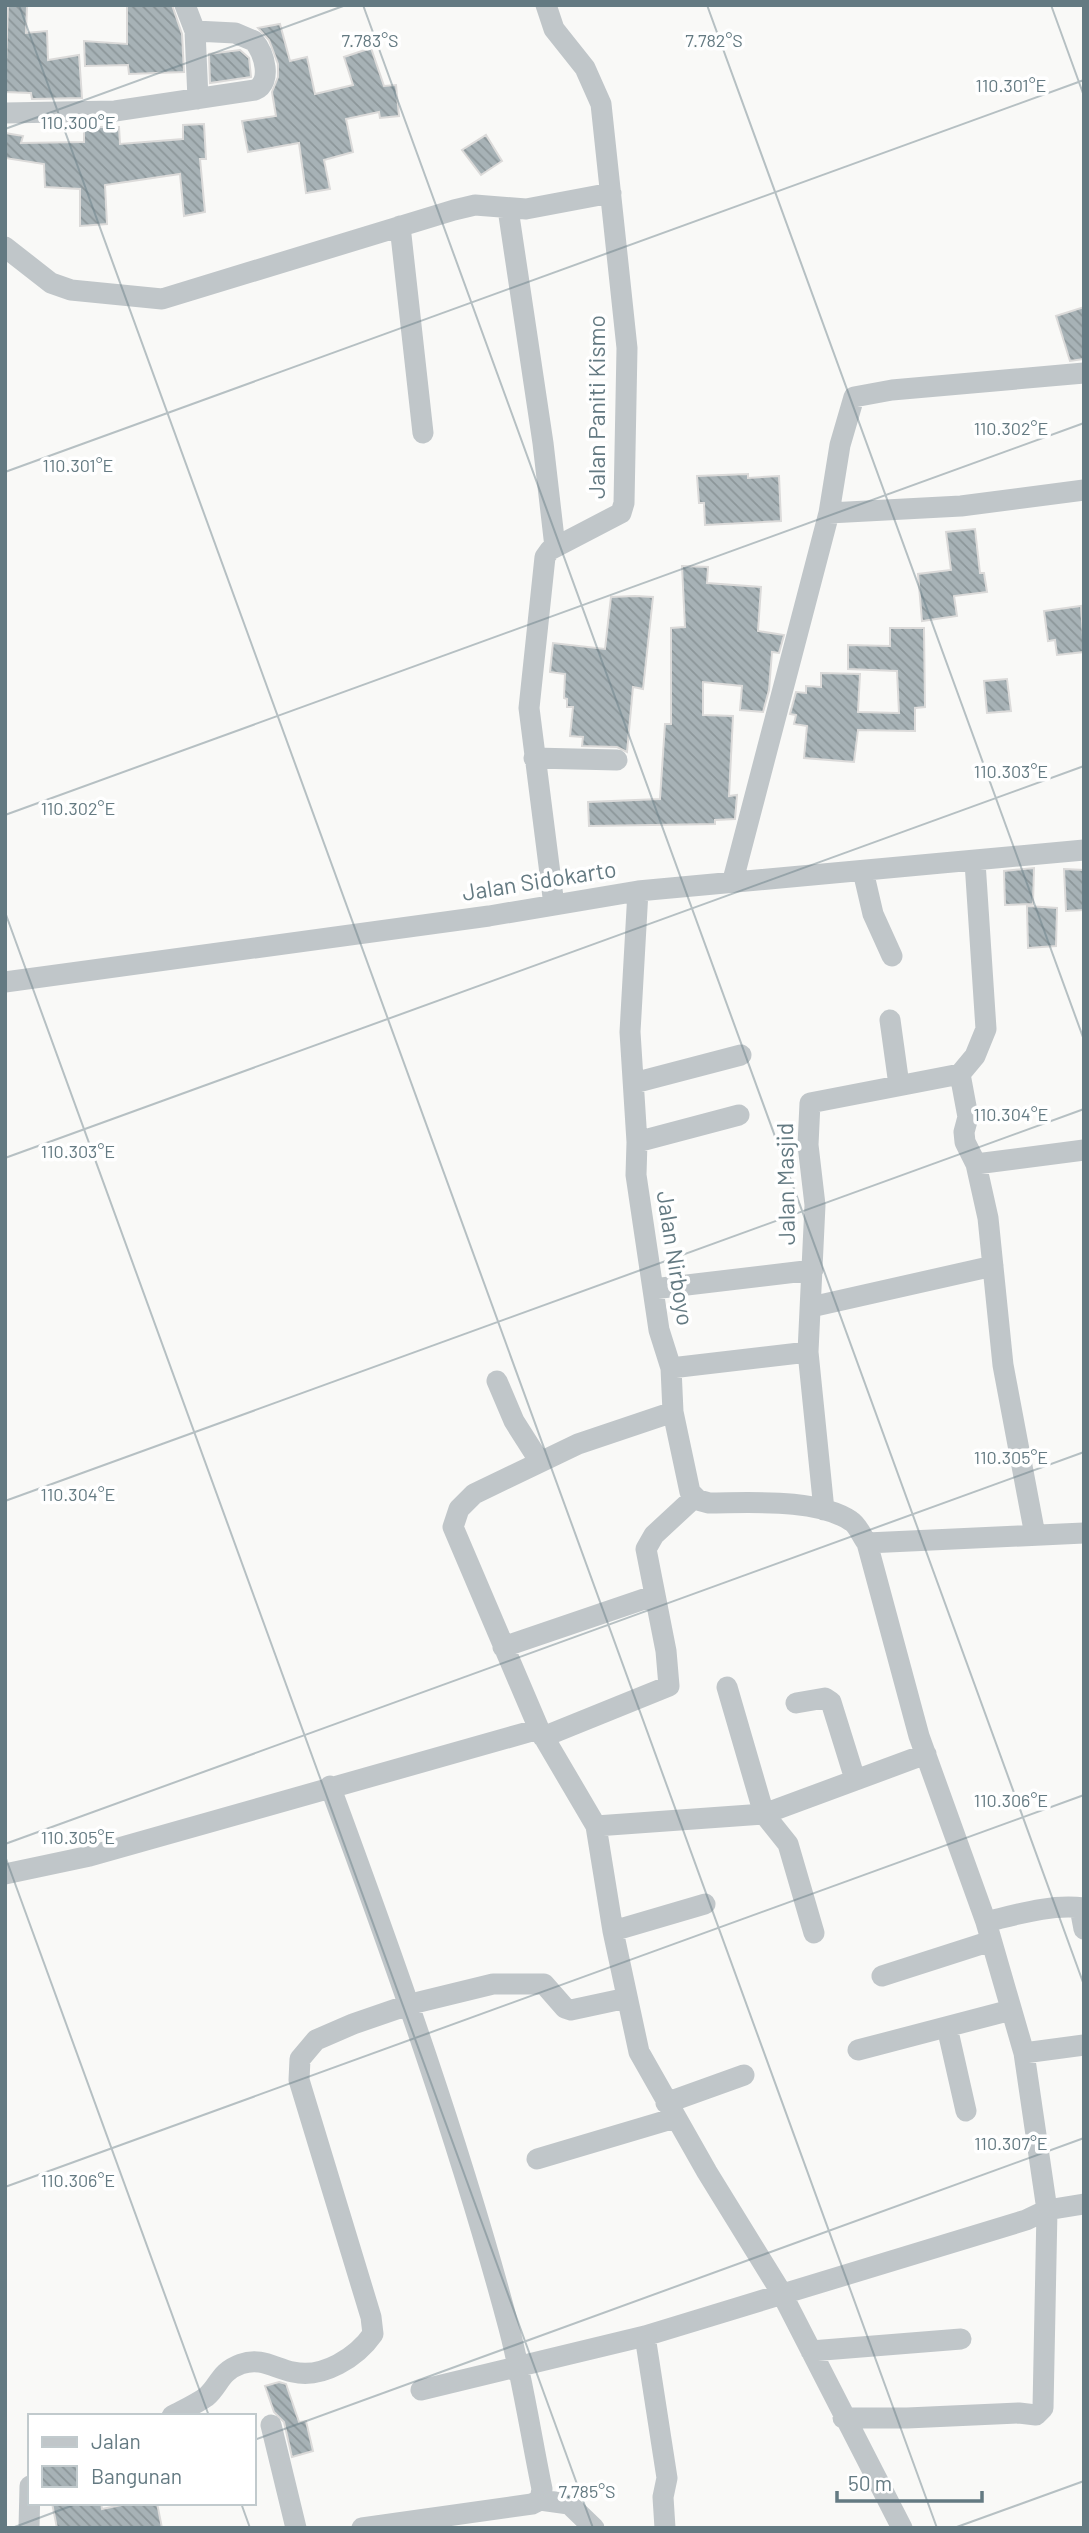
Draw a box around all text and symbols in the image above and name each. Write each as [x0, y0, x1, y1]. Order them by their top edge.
text: 7.783°S [341, 29, 399, 51]
text: 7.782°S [685, 29, 743, 51]
text: 110.301°E [976, 74, 1046, 96]
text: 110.300°E [40, 111, 116, 133]
street label: Jalan Paniti Kismo [582, 315, 610, 499]
text: 110.302°E [974, 417, 1048, 439]
text: 110.301°E [43, 454, 113, 476]
text: 110.303°E [974, 760, 1048, 782]
text: 110.302°E [41, 797, 115, 819]
street label: Jalan Sidokarto [460, 854, 618, 906]
text: 110.304°E [974, 1103, 1048, 1125]
street label: Jalan Masjid [770, 1123, 800, 1245]
text: 110.303°E [41, 1140, 115, 1162]
street label: Jalan Nirboyo [652, 1189, 700, 1327]
text: 110.305°E [974, 1446, 1048, 1468]
text: 110.304°E [41, 1483, 115, 1505]
text: 110.306°E [974, 1789, 1048, 1811]
text: 110.305°E [41, 1826, 115, 1848]
text: 110.307°E [974, 2132, 1048, 2154]
text: 110.306°E [41, 2169, 115, 2191]
legend [28, 2414, 256, 2505]
text: Jalan [91, 2428, 141, 2453]
scale bar [837, 2460, 982, 2504]
text: Bangunan [91, 2463, 182, 2488]
text: 50 m [848, 2470, 892, 2495]
text: 7.785°S [558, 2480, 616, 2502]

